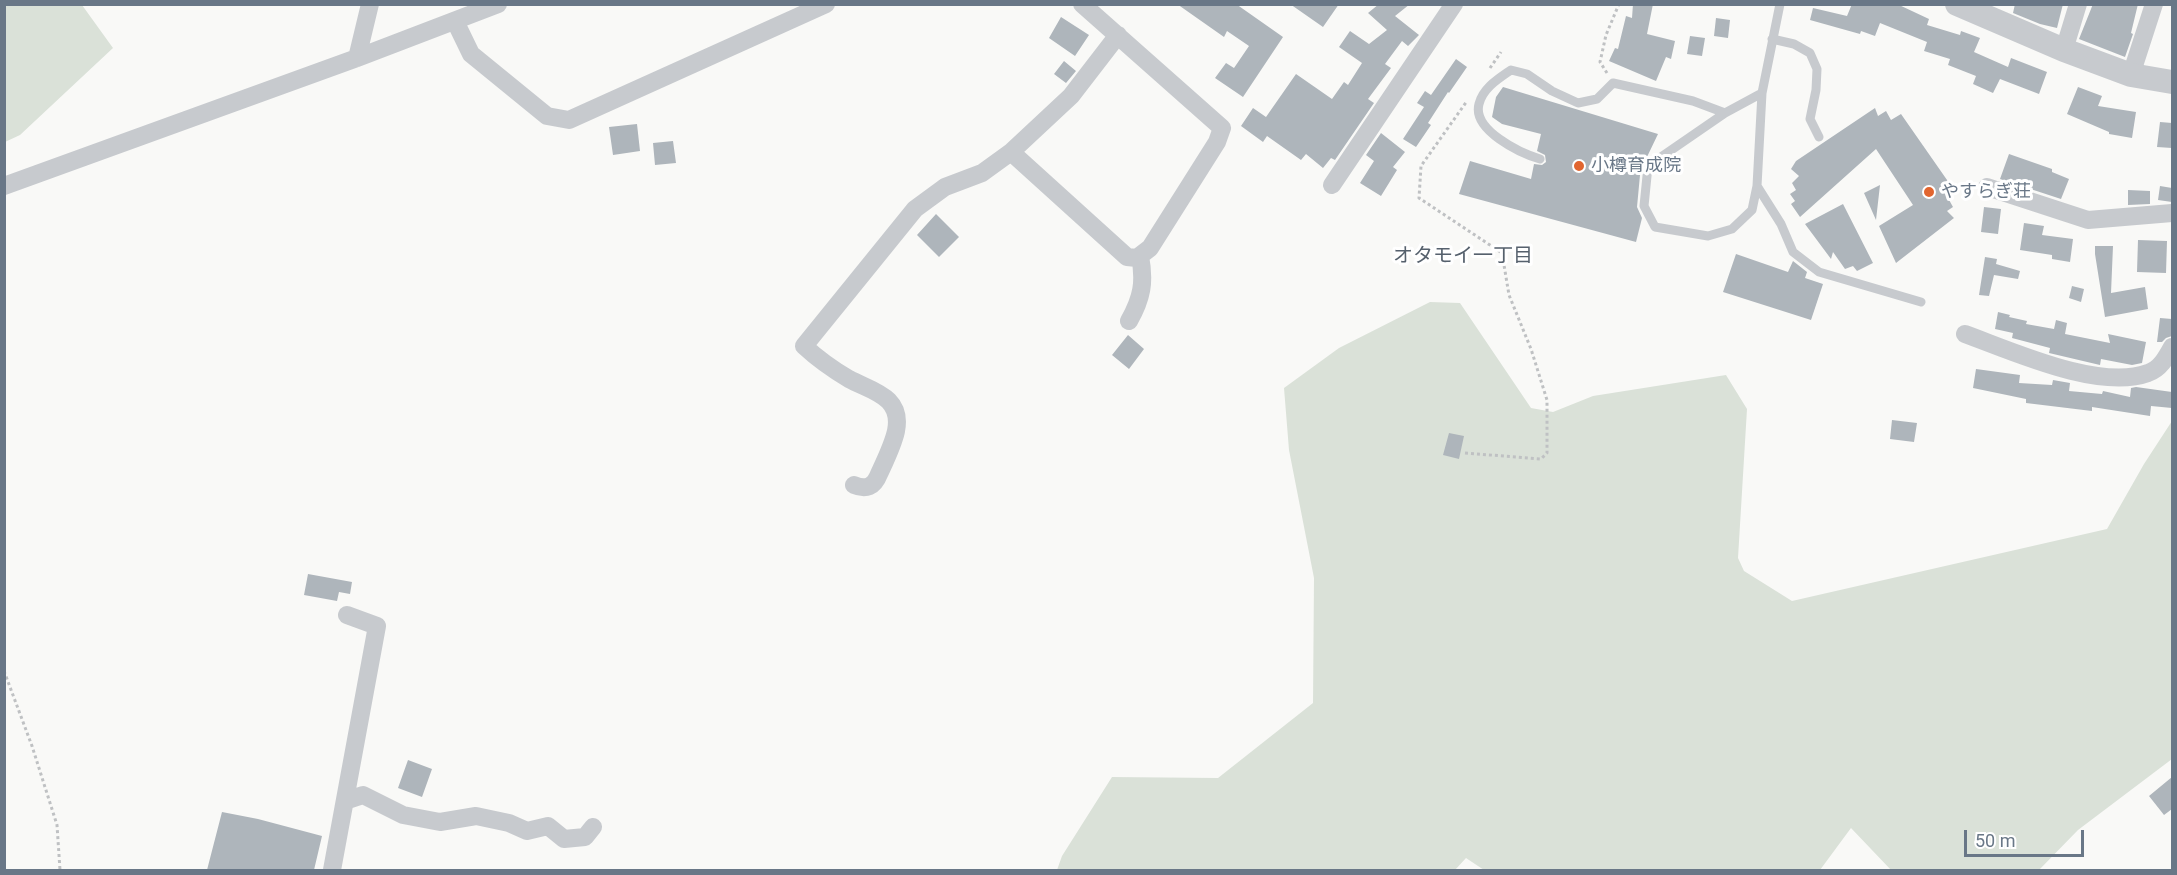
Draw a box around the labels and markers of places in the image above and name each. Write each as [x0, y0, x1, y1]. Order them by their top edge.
place label: 小樽育成院 [1591, 155, 1681, 177]
marker: 小樽育成院 [1572, 159, 1586, 173]
place label: やすらぎ荘 [1941, 181, 2031, 203]
marker: やすらぎ荘 [1922, 185, 1936, 199]

